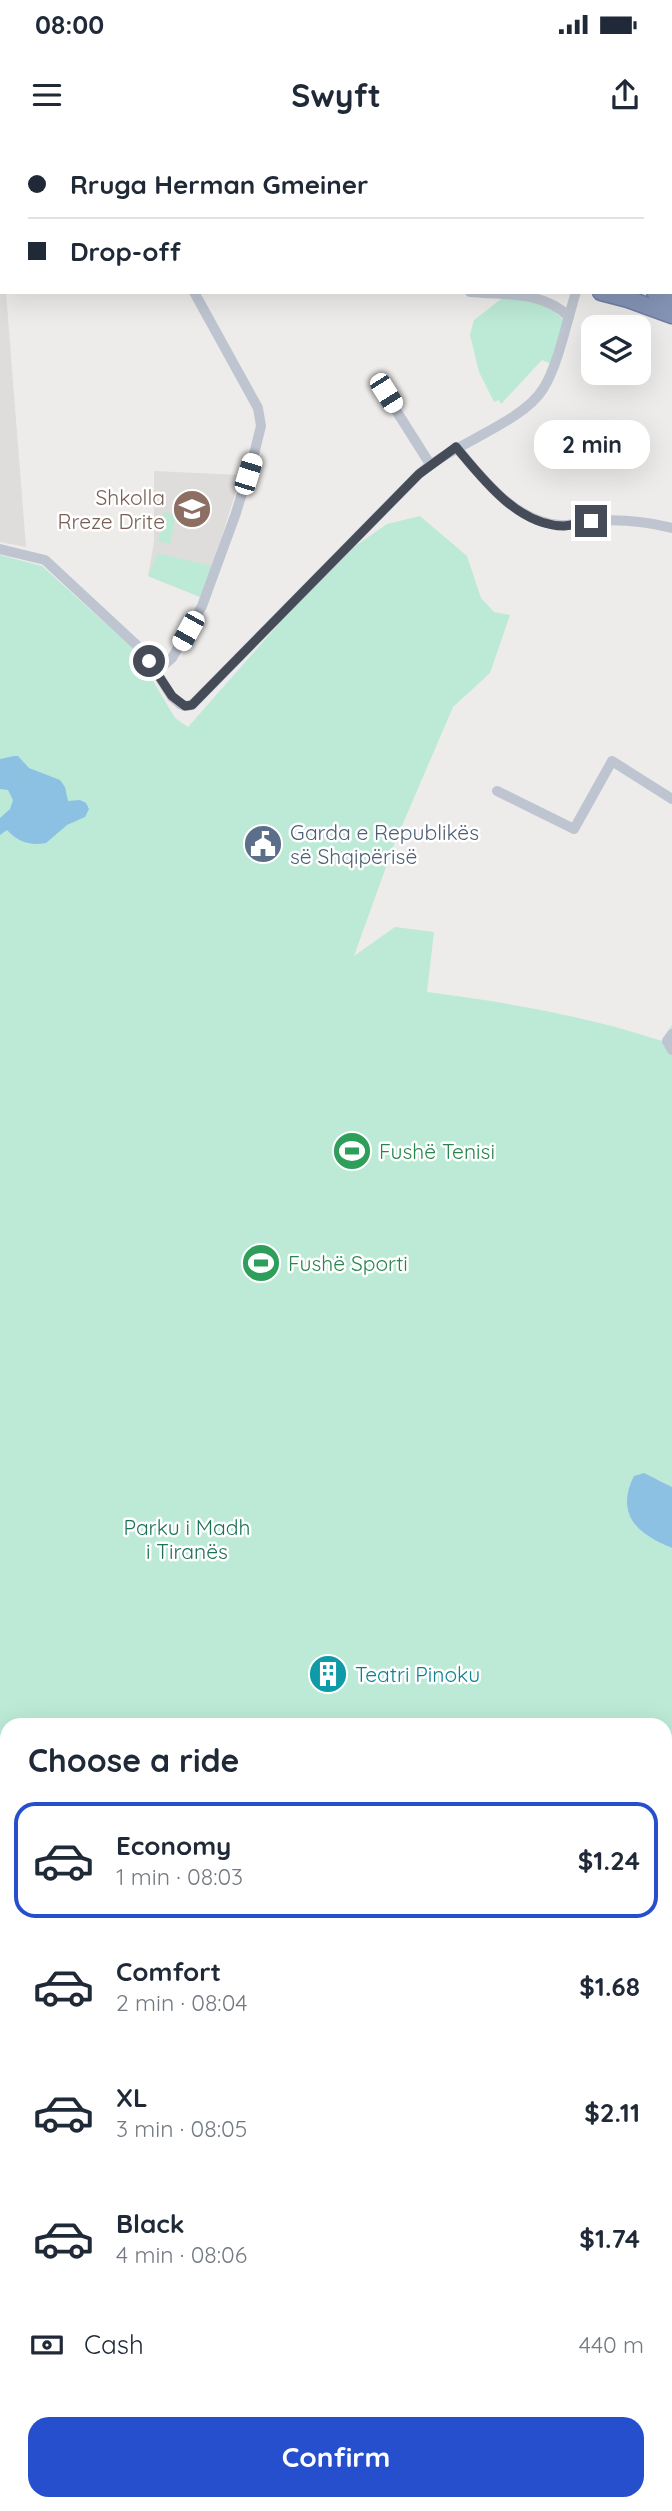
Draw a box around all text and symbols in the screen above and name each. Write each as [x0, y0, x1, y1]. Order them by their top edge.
text: 08:00 [35, 8, 104, 41]
text: Swyft [291, 75, 381, 115]
icon: menu [28, 76, 66, 114]
icon: share [606, 76, 644, 114]
text: Rruga Herman Gmeiner [70, 168, 368, 201]
text: Drop-off [70, 235, 181, 268]
map controls [581, 315, 651, 385]
button: layers [581, 315, 651, 385]
car [366, 370, 407, 416]
callout: 2 min [533, 420, 649, 468]
text: 2 min [562, 430, 622, 459]
car [232, 451, 265, 497]
place label: Shkolla Rreze Drite [57, 484, 165, 534]
school or university icon: Shkolla Rreze Drite [171, 488, 213, 530]
route end [575, 505, 607, 537]
car [169, 608, 208, 654]
route start [133, 645, 165, 677]
place label: Garda e Republikës së Shqipërisë [290, 819, 479, 869]
public building icon: Garda e Republikës së Shqipërisë [242, 823, 284, 865]
sports icon: Fushë Tenisi [331, 1130, 373, 1172]
place label: Fushë Tenisi [379, 1138, 495, 1164]
sports icon: Fushë Sporti [240, 1242, 282, 1284]
place label: Fushë Sporti [288, 1250, 408, 1276]
park label: Parku i Madh i Tiranës [123, 1514, 251, 1564]
building icon: Teatri Pinoku [307, 1653, 349, 1695]
place label: Teatri Pinoku [355, 1661, 480, 1687]
text: Choose a ride [28, 1740, 240, 1780]
icon: car [32, 1829, 95, 1892]
text: Economy [116, 1829, 231, 1862]
text: $1.24 [578, 1844, 640, 1877]
text: 1 min · 08:03 [116, 1862, 243, 1891]
icon: car [32, 1955, 95, 2018]
text: Comfort [116, 1955, 221, 1988]
text: $1.68 [579, 1970, 640, 2003]
text: 2 min · 08:04 [116, 1988, 247, 2017]
icon: car [32, 2081, 95, 2144]
text: XL [116, 2081, 148, 2114]
text: $2.11 [584, 2096, 640, 2129]
text: 3 min · 08:05 [116, 2114, 247, 2143]
icon: car [32, 2207, 95, 2270]
text: Black [116, 2207, 185, 2240]
text: $1.74 [579, 2222, 640, 2255]
text: 4 min · 08:06 [116, 2240, 247, 2269]
icon: cash [28, 2326, 66, 2364]
text: Cash [84, 2328, 144, 2361]
text: 440 m [579, 2330, 644, 2359]
button: Confirm [28, 2417, 644, 2497]

